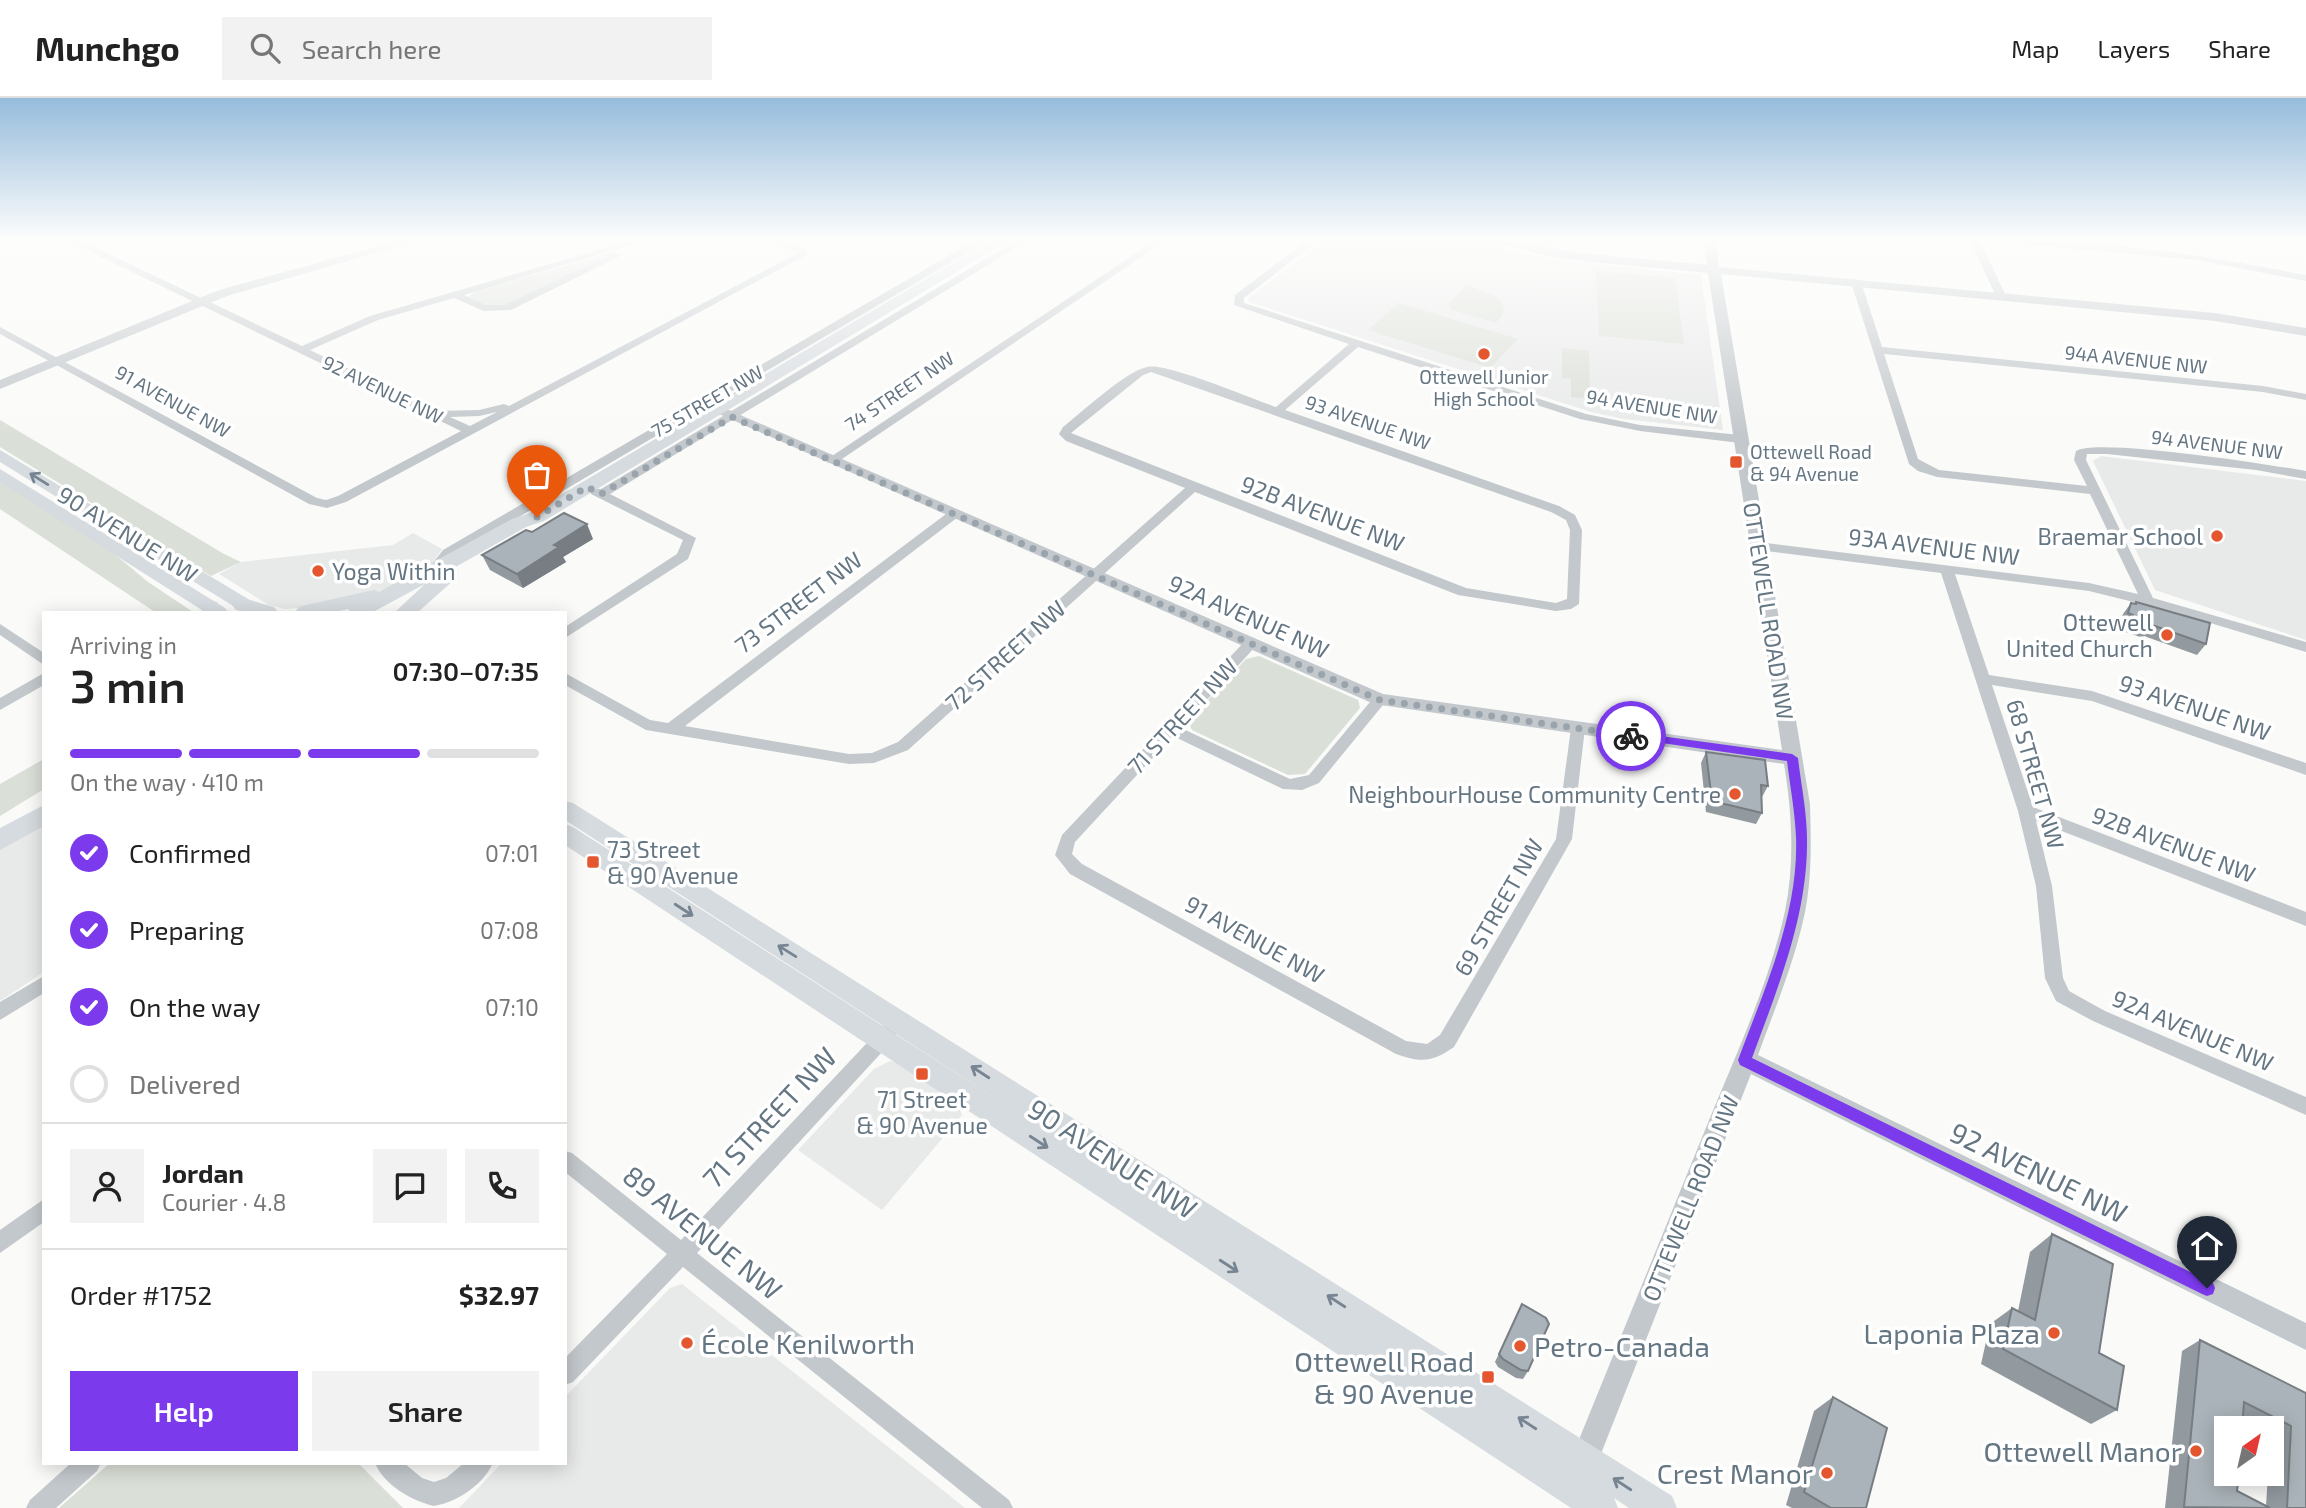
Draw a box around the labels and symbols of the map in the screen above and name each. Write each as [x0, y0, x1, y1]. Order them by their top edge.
street label: 94A AVENUE NW [2063, 340, 2209, 378]
street label: 74 STREET NW [840, 346, 958, 436]
marker: Ottewell Junior High School [1476, 346, 1492, 362]
street label: 92 AVENUE NW [319, 350, 447, 428]
street label: 91 AVENUE NW [111, 360, 235, 442]
street label: 75 STREET NW [647, 360, 767, 442]
place label: Ottewell Junior High School [1419, 365, 1549, 410]
street label: 94 AVENUE NW [1585, 384, 1719, 428]
street label: 93 AVENUE NW [1302, 390, 1434, 454]
street label: 94 AVENUE NW [2150, 425, 2284, 463]
place label: Ottewell Road & 94 Avenue [1750, 440, 1872, 485]
pin [507, 445, 567, 517]
marker: Ottewell Road & 94 Avenue [1728, 454, 1744, 470]
street label: 92B AVENUE NW [1237, 469, 1409, 557]
one-way arrow [29, 472, 49, 486]
street label: 90 AVENUE NW [53, 480, 203, 588]
street label: OTTEWELL ROAD NW [1738, 500, 1800, 722]
street label: 93A AVENUE NW [1847, 522, 2021, 570]
place label: Braemar School [2037, 522, 2203, 550]
marker: Braemar School [2209, 528, 2225, 544]
street label: 73 STREET NW [729, 545, 867, 659]
place label: Yoga Within [332, 557, 456, 585]
marker: Yoga Within [310, 563, 326, 579]
street label: 92A AVENUE NW [1165, 568, 1334, 664]
street label: 72 STREET NW [939, 594, 1071, 716]
place label: Ottewell United Church [2006, 608, 2153, 662]
marker: Ottewell United Church [2159, 627, 2175, 643]
street label: 71 STREET NW [1121, 652, 1243, 780]
street label: 93 AVENUE NW [2116, 668, 2275, 746]
street label: 68 STREET NW [2001, 696, 2071, 852]
courier [1596, 701, 1666, 771]
place label: NeighbourHouse Community Centre [1348, 780, 1721, 808]
marker: NeighbourHouse Community Centre [1727, 786, 1743, 802]
street label: 92B AVENUE NW [2088, 800, 2260, 888]
street label: 69 STREET NW [1447, 833, 1549, 981]
place label: 73 Street & 90 Avenue [607, 835, 739, 889]
marker: 73 Street & 90 Avenue [585, 854, 601, 870]
street label: 91 AVENUE NW [1180, 889, 1330, 989]
one-way arrow [674, 903, 693, 918]
one-way arrow [778, 943, 797, 958]
street label: 92A AVENUE NW [2108, 983, 2278, 1077]
street label: 71 STREET NW [695, 1039, 843, 1195]
one-way arrow [970, 1065, 990, 1079]
marker: 71 Street & 90 Avenue [914, 1066, 930, 1082]
place label: 71 Street & 90 Avenue [856, 1085, 988, 1139]
street label: 90 AVENUE NW [1022, 1091, 1204, 1225]
street label: OTTEWELL ROAD NW [1636, 1091, 1744, 1305]
street label: 92 AVENUE NW [1945, 1114, 2133, 1230]
one-way arrow [1029, 1134, 1048, 1149]
street label: 89 AVENUE NW [617, 1158, 789, 1306]
pin [2177, 1216, 2237, 1288]
one-way arrow [1219, 1259, 1239, 1273]
one-way arrow [1327, 1293, 1346, 1308]
place label: Laponia Plaza [1863, 1316, 2040, 1350]
marker: Laponia Plaza [2046, 1325, 2062, 1341]
place label: École Kenilworth [701, 1326, 915, 1360]
place label: Petro-Canada [1534, 1329, 1710, 1363]
marker: École Kenilworth [679, 1335, 695, 1351]
marker: Petro-Canada [1512, 1338, 1528, 1354]
place label: Ottewell Road & 90 Avenue [1294, 1344, 1474, 1410]
marker: Ottewell Road & 90 Avenue [1480, 1369, 1496, 1385]
one-way arrow [1518, 1416, 1538, 1430]
north arrow [2214, 1416, 2284, 1486]
place label: Ottewell Manor [1983, 1434, 2182, 1468]
marker: Ottewell Manor [2188, 1443, 2204, 1459]
place label: Crest Manor [1657, 1456, 1813, 1490]
marker: Crest Manor [1819, 1465, 1835, 1481]
one-way arrow [1613, 1477, 1633, 1491]

